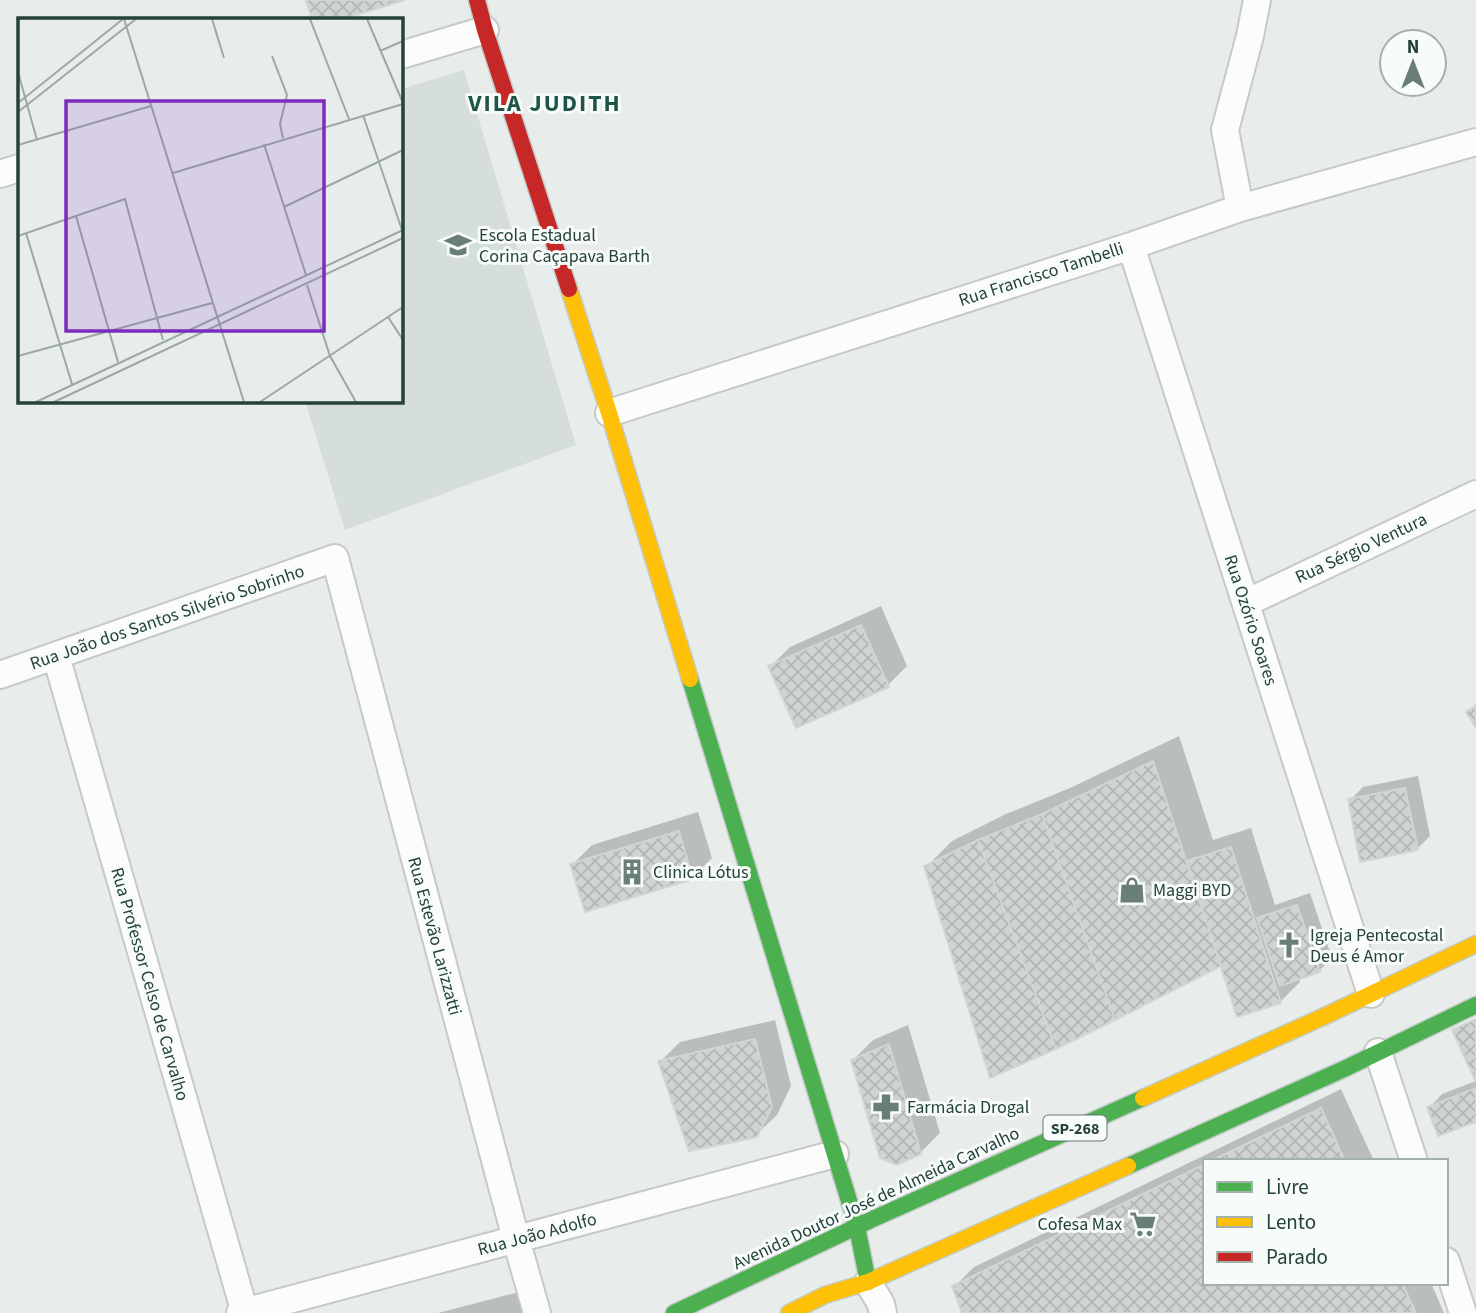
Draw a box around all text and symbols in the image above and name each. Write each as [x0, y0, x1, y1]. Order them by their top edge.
inset map [18, 18, 402, 402]
north arrow [1378, 28, 1448, 98]
text: N [1407, 34, 1419, 61]
district label: VILA JUDITH [467, 86, 622, 121]
place label: Escola Estadual Corina Caçapava Barth [479, 223, 650, 269]
school or university icon: Escola Estadual Corina Caçapava Barth [443, 230, 473, 260]
street label: Rua Francisco Tambelli [955, 236, 1127, 313]
street label: Rua Sérgio Ventura [1291, 507, 1431, 590]
street label: Rua Ozório Soares [1218, 551, 1284, 689]
street label: Rua João dos Santos Silvério Sobrinho [27, 559, 308, 676]
street label: Rua Estevão Larizzatti [401, 854, 468, 1018]
building icon: Clinica Lótus [617, 857, 647, 887]
place label: Clinica Lótus [653, 860, 749, 885]
street label: Rua Professor Celso de Carvalho [104, 864, 195, 1104]
shop icon: Maggi BYD [1117, 875, 1147, 905]
place label: Maggi BYD [1153, 878, 1231, 903]
place label: Igreja Pentecostal Deus é Amor [1310, 923, 1443, 969]
church icon: Igreja Pentecostal Deus é Amor [1274, 930, 1304, 960]
pharmacy icon: Farmácia Drogal [871, 1092, 901, 1122]
place label: Farmácia Drogal [907, 1095, 1029, 1120]
road number: SP-268 [1044, 1116, 1106, 1140]
street label: Avenida Doutor José de Almeida Carvalho [729, 1121, 1024, 1276]
legend [1203, 1159, 1448, 1285]
text: Livre [1266, 1172, 1309, 1202]
street label: Rua João Adolfo [475, 1207, 599, 1262]
text: Lento [1266, 1207, 1316, 1237]
supermarket icon: Cofesa Max [1128, 1209, 1158, 1239]
place label: Cofesa Max [1038, 1212, 1122, 1237]
text: Parado [1266, 1242, 1328, 1272]

